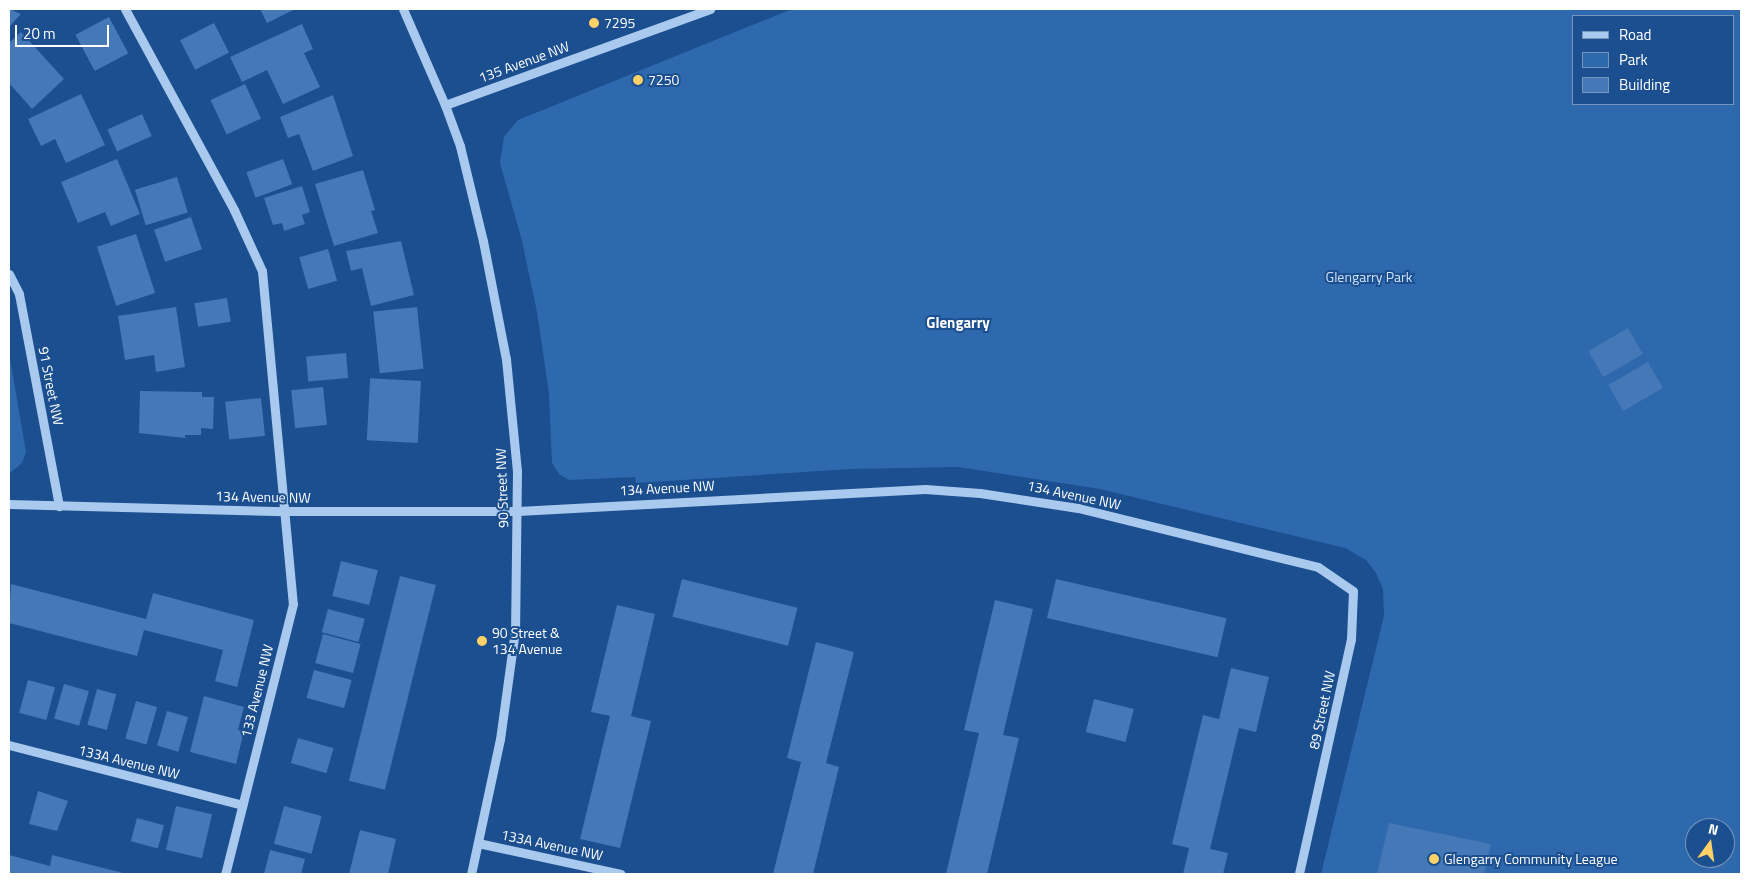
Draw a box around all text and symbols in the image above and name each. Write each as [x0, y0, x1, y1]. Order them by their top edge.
scale bar [18, 15, 111, 47]
place label: 7295 [604, 15, 635, 31]
legend [1572, 15, 1735, 105]
marker: 7295 [588, 17, 600, 29]
text: 20 m [23, 22, 56, 45]
text: Road [1619, 23, 1651, 46]
street label: 135 Avenue NW [476, 38, 572, 86]
text: Park [1619, 48, 1648, 71]
place label: 7250 [648, 72, 679, 88]
text: Building [1619, 73, 1670, 96]
marker: 7250 [632, 74, 644, 86]
park label: Glengarry Park [1326, 269, 1412, 285]
district label: Glengarry [926, 314, 990, 332]
street label: 91 Street NW [35, 345, 67, 427]
street label: 90 Street NW [492, 448, 512, 528]
street label: 134 Avenue NW [619, 477, 715, 499]
street label: 134 Avenue NW [1026, 477, 1122, 513]
street label: 134 Avenue NW [215, 488, 311, 506]
place label: 90 Street & 134 Avenue [492, 625, 562, 658]
marker: 90 Street & 134 Avenue [476, 635, 488, 647]
street label: 133 Avenue NW [237, 643, 277, 739]
street label: 89 Street NW [1305, 669, 1339, 751]
street label: 133A Avenue NW [77, 741, 181, 783]
north arrow [1685, 818, 1735, 868]
text: N [1706, 818, 1721, 840]
street label: 133A Avenue NW [500, 826, 604, 864]
place label: Glengarry Community League [1444, 851, 1618, 867]
marker: Glengarry Community League [1428, 853, 1440, 865]

